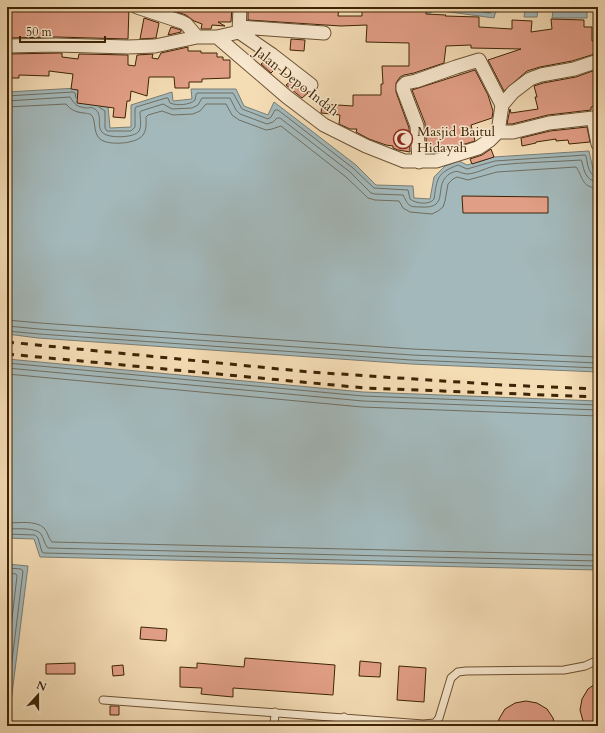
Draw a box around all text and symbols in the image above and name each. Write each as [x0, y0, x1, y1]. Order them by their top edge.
scale bar [20, 18, 105, 44]
text: 50 m [26, 24, 53, 40]
street label: Jalan Depo Indah [249, 41, 343, 121]
place label: Masjid Baitul Hidayah [417, 122, 496, 157]
mosque icon: Masjid Baitul Hidayah [392, 128, 414, 150]
north arrow [18, 675, 58, 715]
text: N [34, 677, 49, 695]

